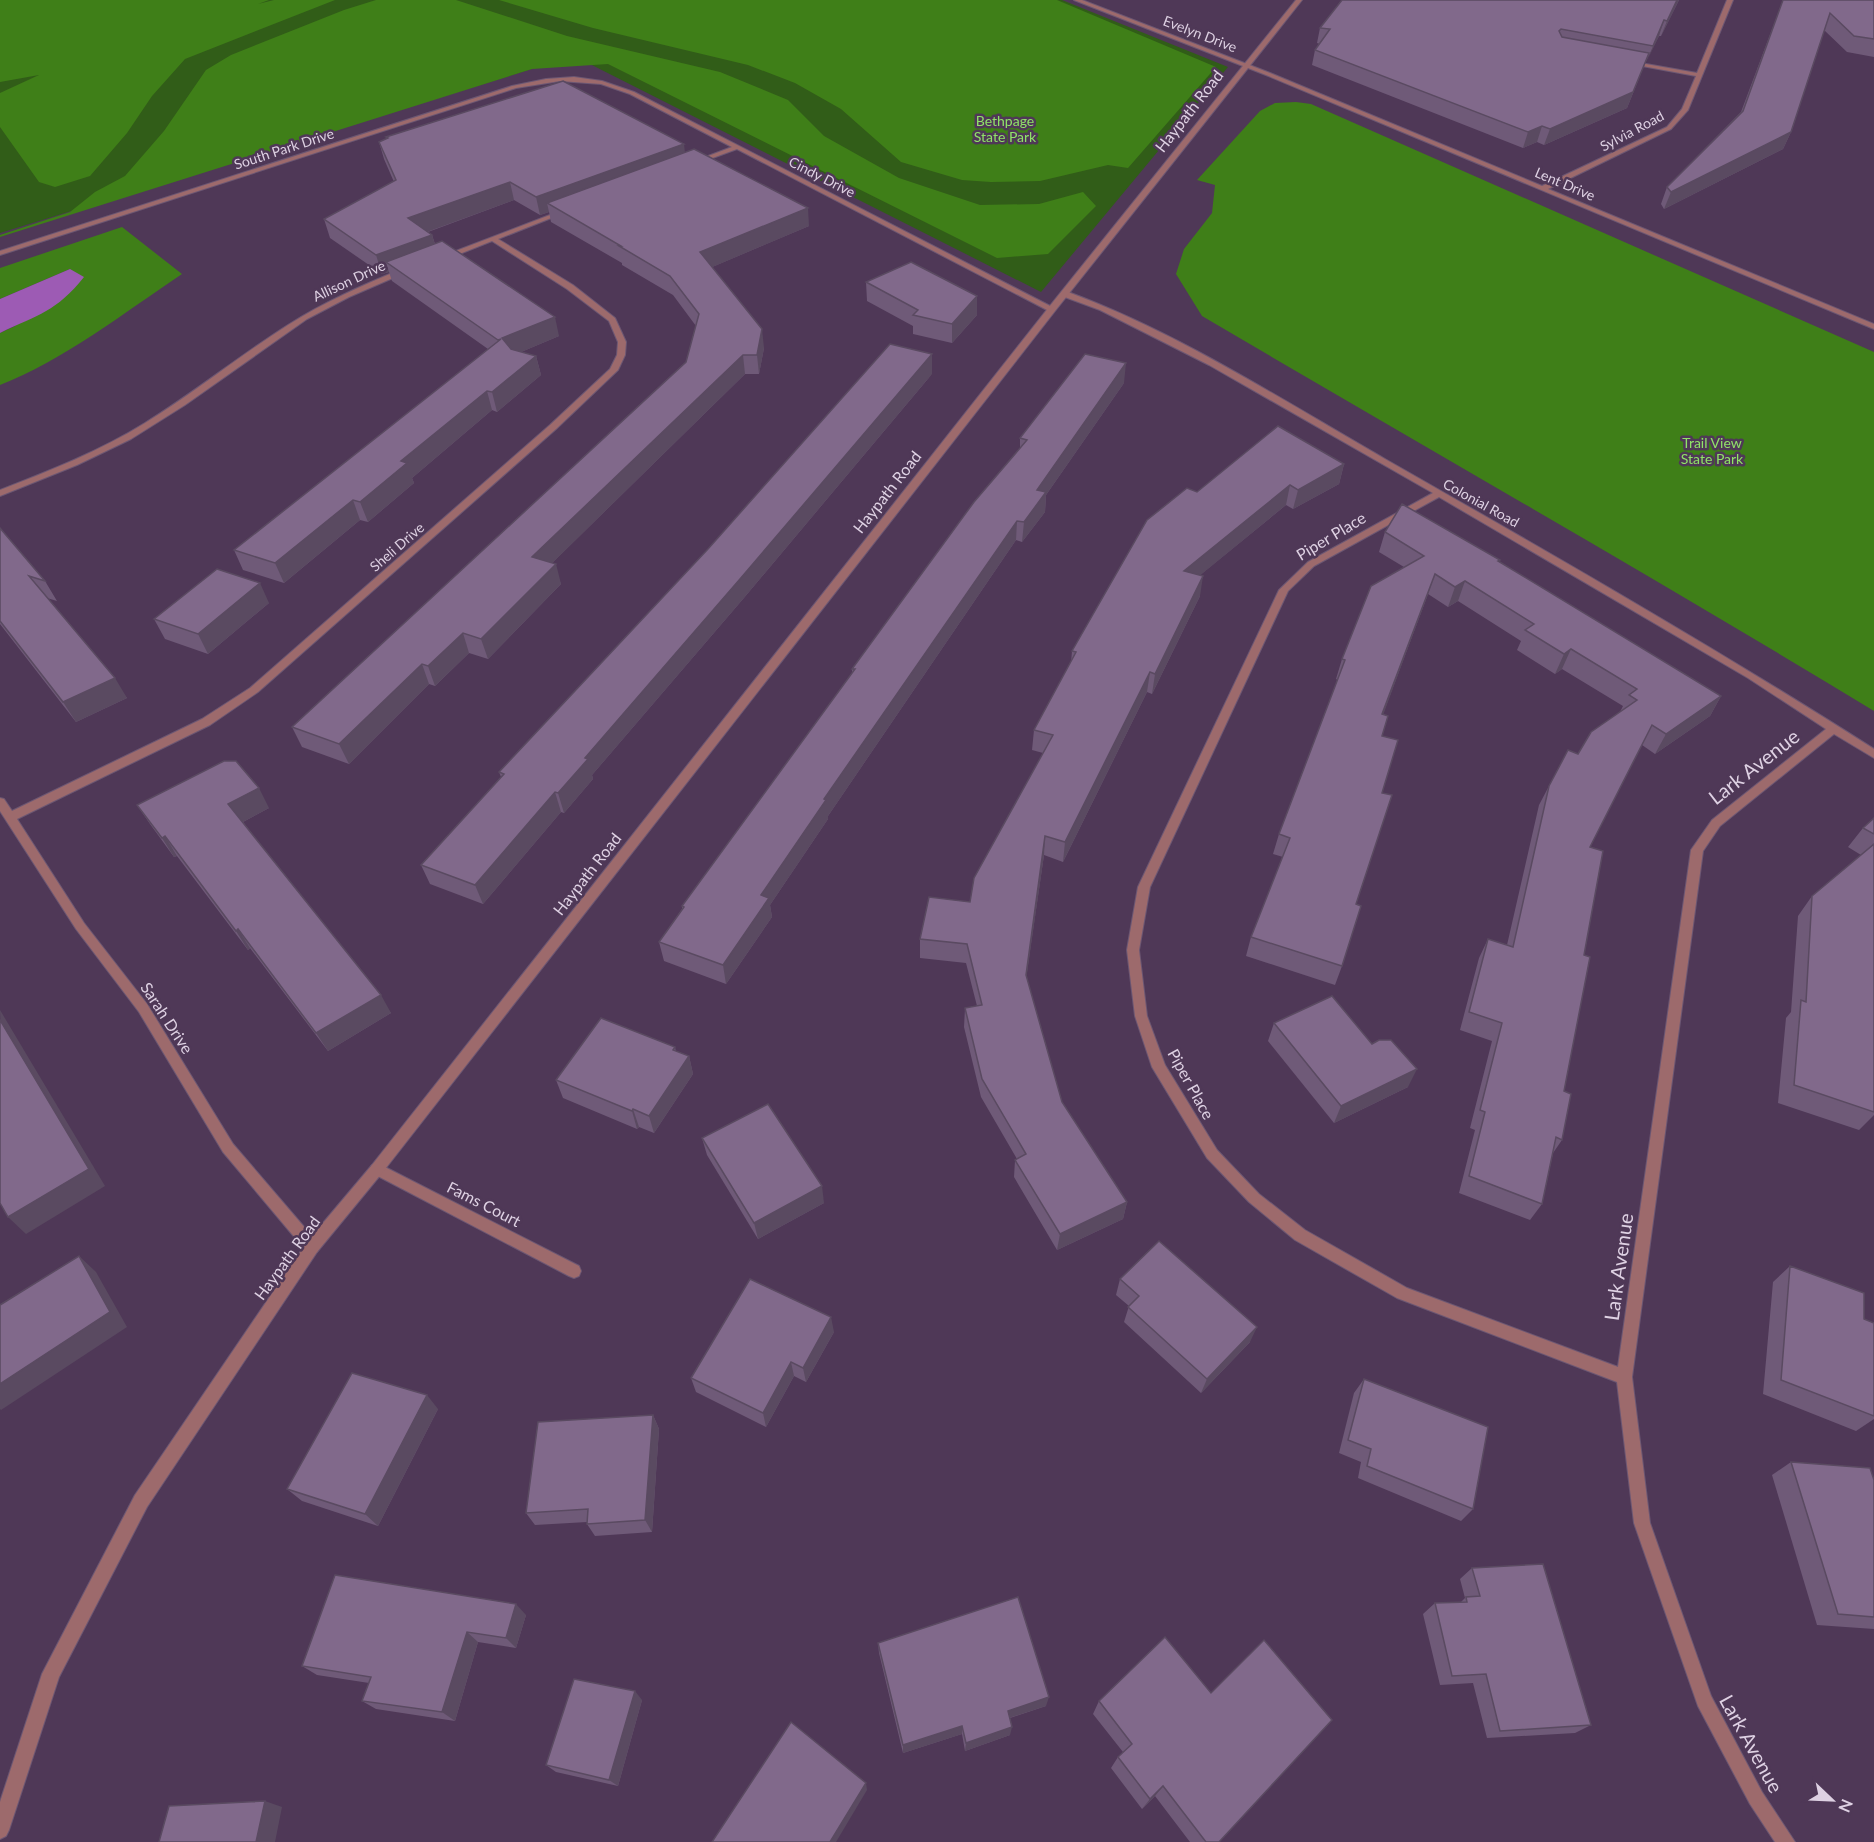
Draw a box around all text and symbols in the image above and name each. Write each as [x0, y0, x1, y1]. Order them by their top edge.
street label: Evelyn Drive [1161, 12, 1239, 55]
street label: Haypath Road [1151, 66, 1227, 156]
street label: Sylvia Road [1597, 107, 1667, 154]
park label: Bethpage State Park [974, 112, 1037, 145]
street label: South Park Drive [232, 124, 336, 173]
street label: Cindy Drive [786, 153, 858, 201]
street label: Lent Drive [1533, 163, 1598, 204]
street label: Allison Drive [310, 256, 388, 305]
park label: Trail View State Park [1681, 434, 1744, 467]
street label: Haypath Road [849, 447, 925, 537]
street label: Colonial Road [1440, 475, 1522, 530]
street label: Piper Place [1293, 507, 1369, 564]
street label: Sheli Drive [366, 518, 427, 575]
street label: Lark Avenue [1703, 723, 1803, 809]
street label: Haypath Road [549, 829, 625, 919]
street label: Sarah Drive [137, 978, 198, 1057]
street label: Piper Place [1164, 1045, 1219, 1122]
street label: Fams Court [444, 1177, 524, 1230]
street label: Haypath Road [250, 1212, 323, 1303]
street label: Lark Avenue [1599, 1212, 1637, 1322]
street label: Lark Avenue [1715, 1690, 1789, 1797]
north arrow [1802, 1770, 1862, 1830]
text: N [1835, 1797, 1857, 1815]

